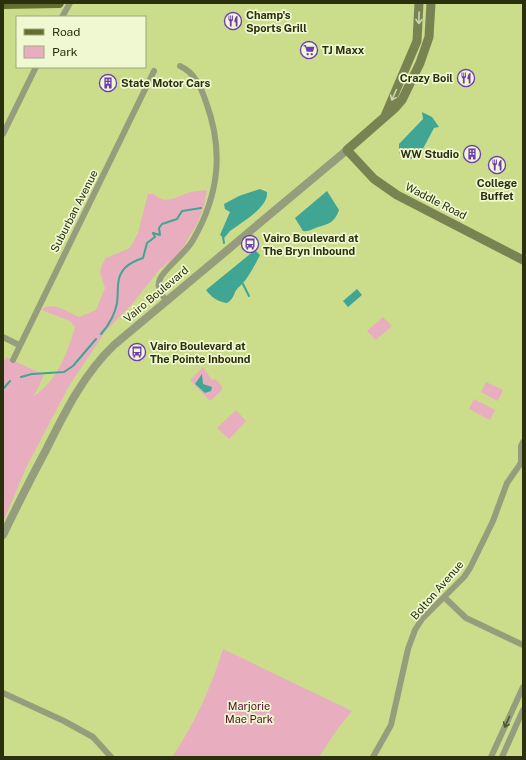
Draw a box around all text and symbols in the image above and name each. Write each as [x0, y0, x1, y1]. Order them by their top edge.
place label: Champ's Sports Grill [246, 9, 307, 34]
restaurant icon: Champ's Sports Grill [223, 11, 243, 31]
one-way arrow [415, 11, 423, 24]
legend [16, 16, 146, 68]
text: Road [52, 25, 80, 39]
supermarket icon: TJ Maxx [299, 40, 319, 60]
place label: TJ Maxx [322, 44, 365, 56]
text: Park [52, 45, 78, 59]
restaurant icon: Crazy Boil [456, 68, 476, 88]
place label: Crazy Boil [400, 72, 453, 84]
building icon: State Motor Cars [98, 73, 118, 93]
place label: State Motor Cars [121, 77, 211, 89]
one-way arrow [390, 89, 397, 101]
building icon: WW Studio [462, 144, 482, 164]
place label: WW Studio [400, 148, 459, 160]
restaurant icon: College Buffet [487, 155, 507, 175]
street label: Suburban Avenue [48, 168, 100, 254]
place label: College Buffet [477, 177, 517, 202]
street label: Waddle Road [403, 180, 469, 222]
place label: Vairo Boulevard at The Bryn Inbound [263, 232, 359, 257]
bus stop icon: Vairo Boulevard at The Bryn Inbound [240, 234, 260, 254]
street label: Vairo Boulevard [121, 264, 191, 324]
place label: Vairo Boulevard at The Pointe Inbound [150, 340, 251, 365]
bus stop icon: Vairo Boulevard at The Pointe Inbound [127, 342, 147, 362]
street label: Bolton Avenue [408, 558, 466, 622]
park label: Marjorie Mae Park [225, 700, 273, 725]
one-way arrow [503, 716, 510, 728]

